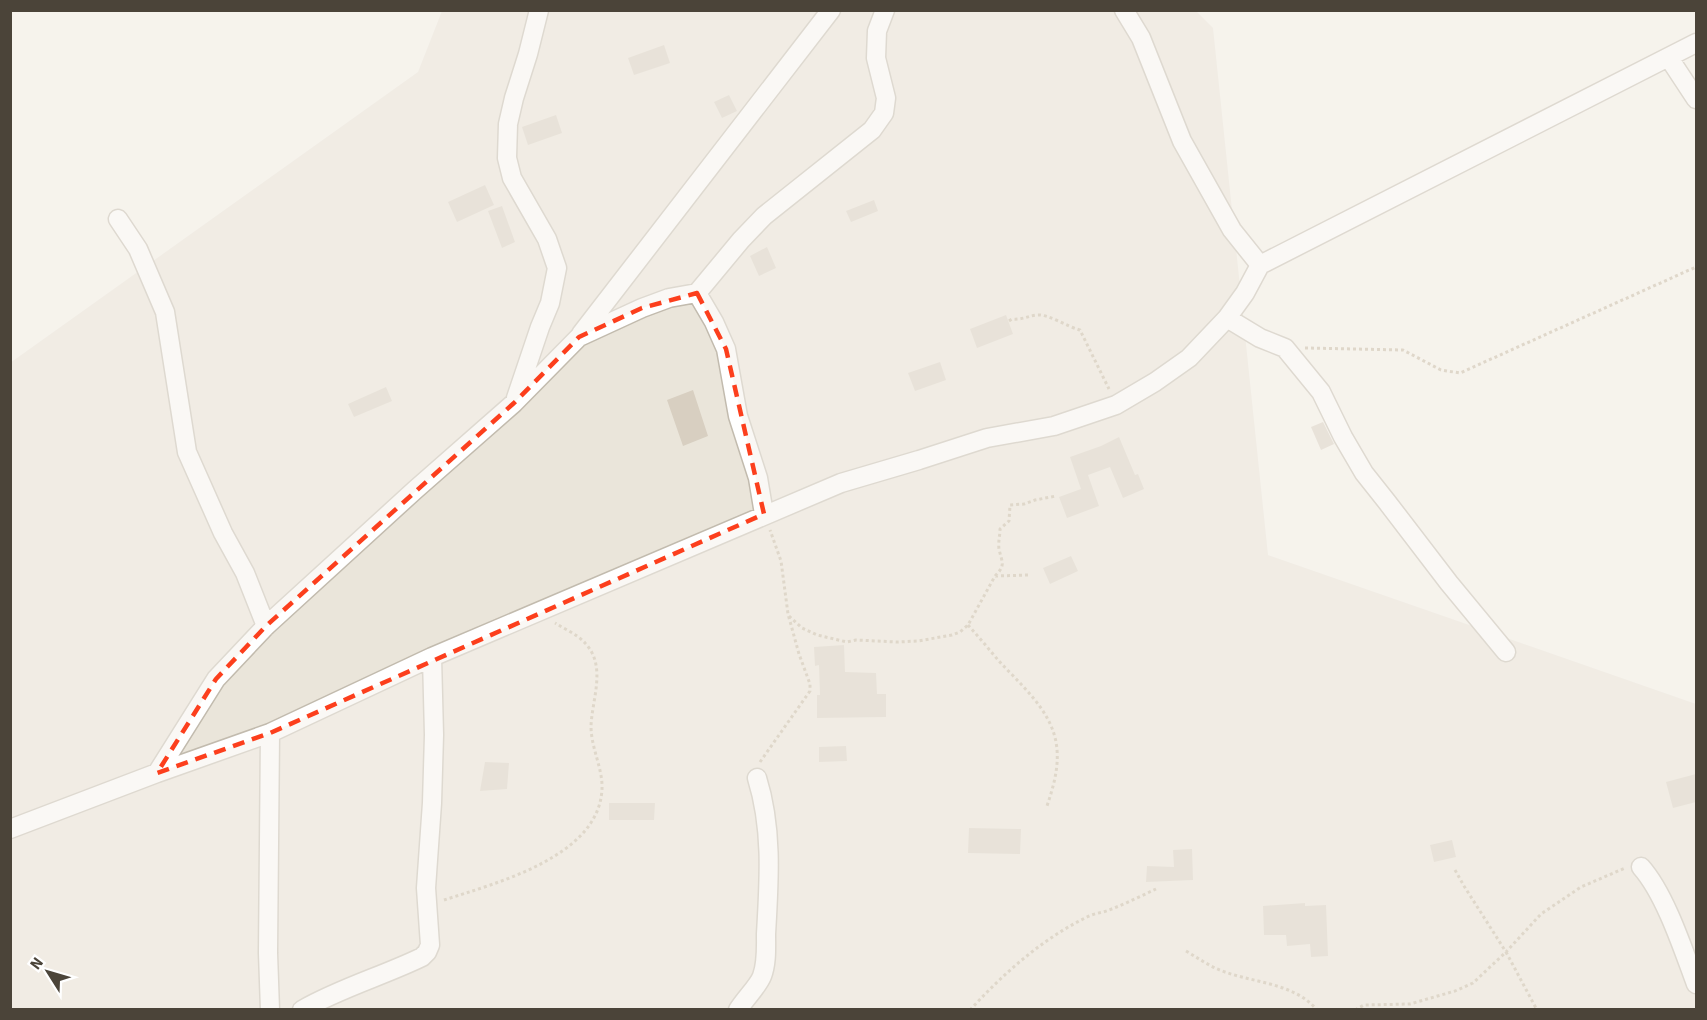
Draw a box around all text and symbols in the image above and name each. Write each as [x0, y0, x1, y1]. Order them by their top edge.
north arrow [18, 942, 78, 1002]
text: N [25, 953, 49, 974]

